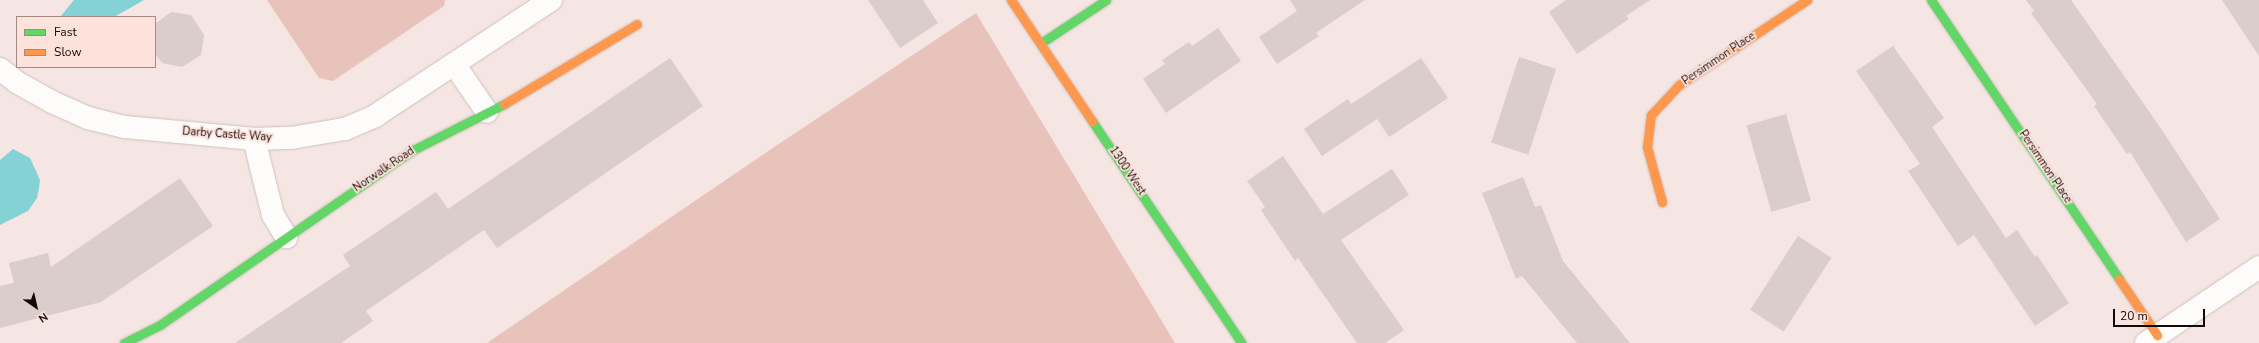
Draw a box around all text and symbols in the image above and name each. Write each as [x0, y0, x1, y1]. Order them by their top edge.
legend [16, 16, 156, 68]
text: Fast [54, 24, 77, 40]
street label: Persimmon Place [1680, 30, 1758, 88]
text: Slow [54, 44, 82, 60]
street label: Darby Castle Way [182, 125, 272, 145]
street label: Persimmon Place [2016, 128, 2074, 206]
street label: 1300 West [1106, 144, 1148, 198]
street label: Norwalk Road [351, 145, 417, 195]
north arrow [16, 287, 56, 327]
scale bar [2115, 301, 2207, 327]
text: 20 m [2120, 308, 2148, 324]
text: N [35, 309, 51, 326]

